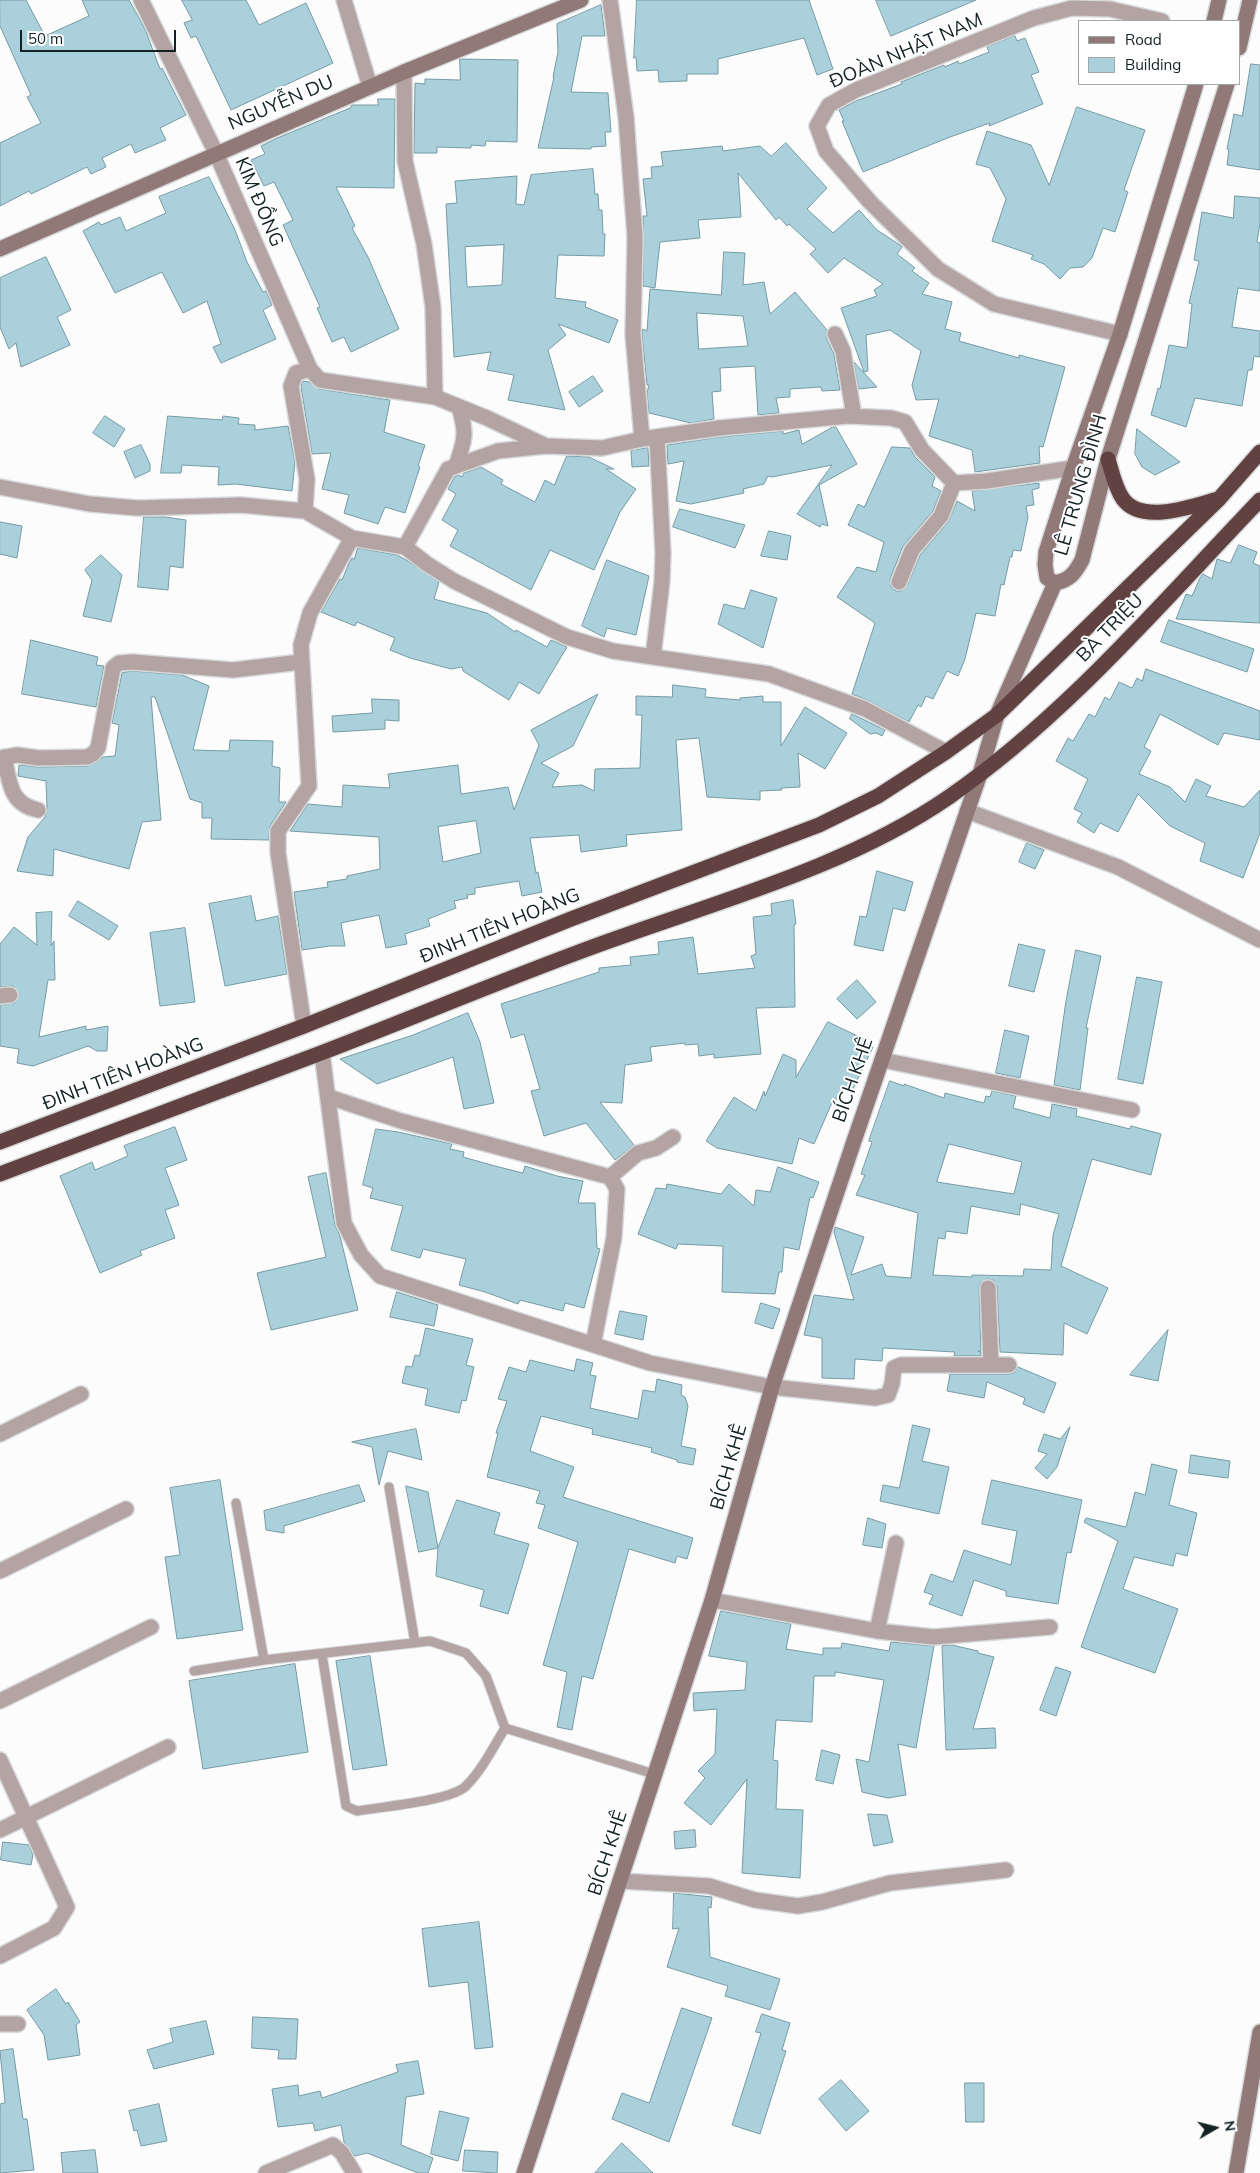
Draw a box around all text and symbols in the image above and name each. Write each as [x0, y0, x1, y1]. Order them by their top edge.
street label: ĐOÀN NHẬT NAM [826, 8, 986, 94]
scale bar [22, 20, 179, 52]
legend [1078, 20, 1240, 85]
text: 50 m [28, 29, 63, 48]
text: Road [1125, 30, 1162, 49]
text: Building [1125, 55, 1181, 74]
street label: NGUYỄN DU [225, 71, 337, 135]
street label: KIM ĐỒNG [230, 154, 288, 250]
street label: LÊ TRUNG ĐÌNH [1050, 412, 1112, 558]
street label: BÀ TRIỆU [1072, 589, 1148, 667]
street label: ĐINH TIÊN HOÀNG [417, 883, 583, 969]
street label: ĐINH TIÊN HOÀNG [39, 1033, 207, 1115]
street label: BÍCH KHÊ [828, 1035, 878, 1125]
street label: BÍCH KHÊ [706, 1422, 752, 1512]
street label: BÍCH KHÊ [584, 1808, 632, 1898]
north arrow [1190, 2103, 1240, 2153]
text: N [1220, 2119, 1240, 2132]

